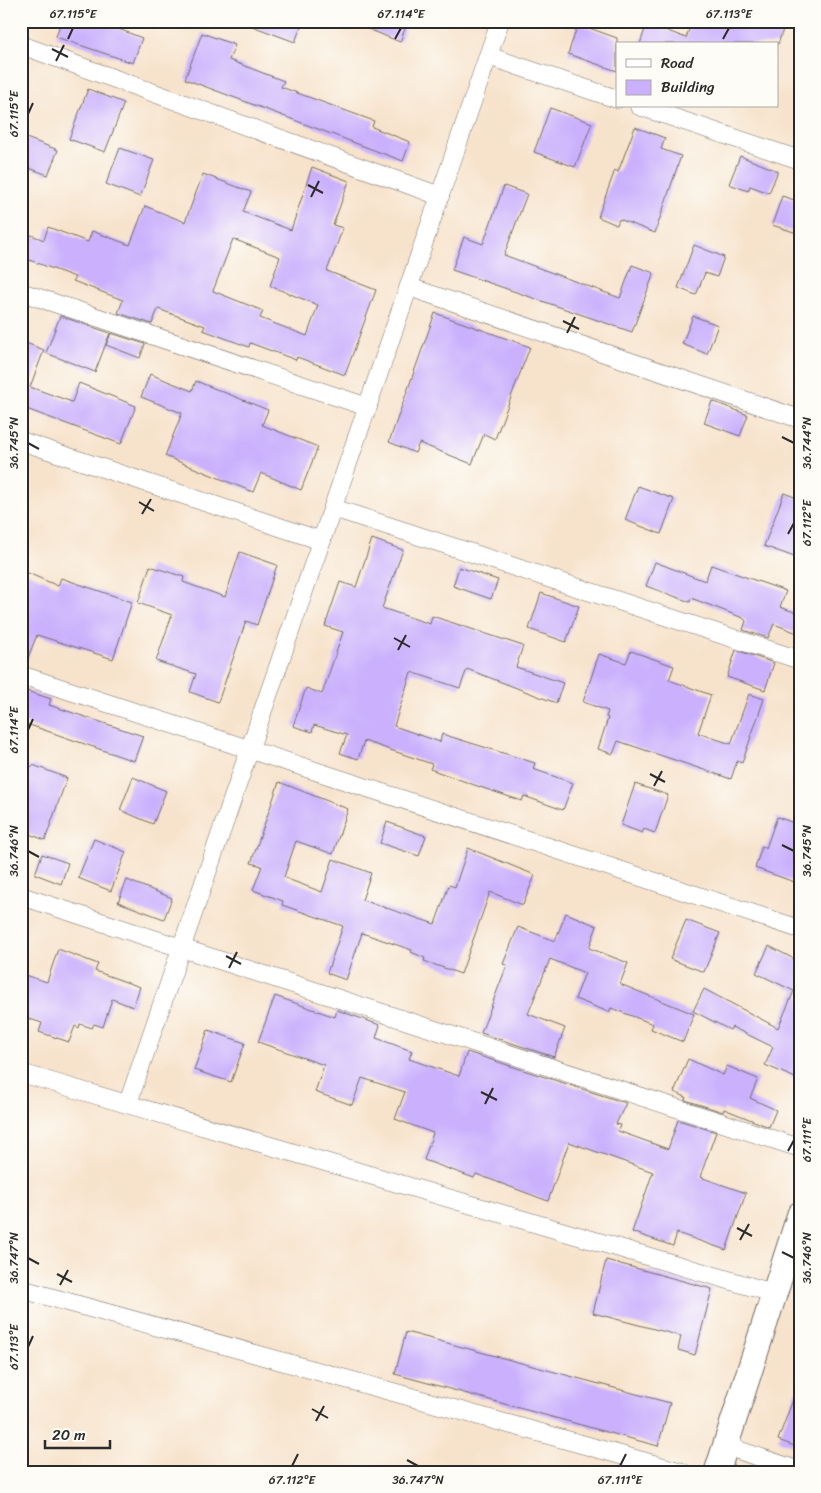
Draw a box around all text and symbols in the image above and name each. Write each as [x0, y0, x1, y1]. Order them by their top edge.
text: 67.115°E [50, 3, 98, 25]
text: 67.114°E [378, 3, 426, 25]
text: 67.113°E [706, 3, 753, 25]
legend [616, 42, 778, 108]
text: Road [661, 50, 694, 76]
text: Building [661, 74, 715, 100]
text: 67.115°E [3, 89, 25, 137]
text: 36.745°N [3, 416, 25, 469]
text: 36.744°N [796, 416, 818, 469]
text: 67.112°E [796, 499, 818, 546]
text: 67.114°E [3, 705, 25, 753]
text: 36.746°N [3, 824, 25, 877]
text: 36.745°N [796, 824, 818, 877]
text: 67.111°E [796, 1116, 818, 1162]
text: 36.747°N [3, 1231, 25, 1284]
text: 36.746°N [796, 1231, 818, 1284]
text: 67.113°E [3, 1323, 25, 1370]
scale bar [45, 1418, 110, 1450]
text: 20 m [52, 1422, 86, 1448]
text: 67.112°E [269, 1469, 316, 1491]
text: 36.747°N [392, 1469, 445, 1491]
text: 67.111°E [598, 1469, 644, 1491]

